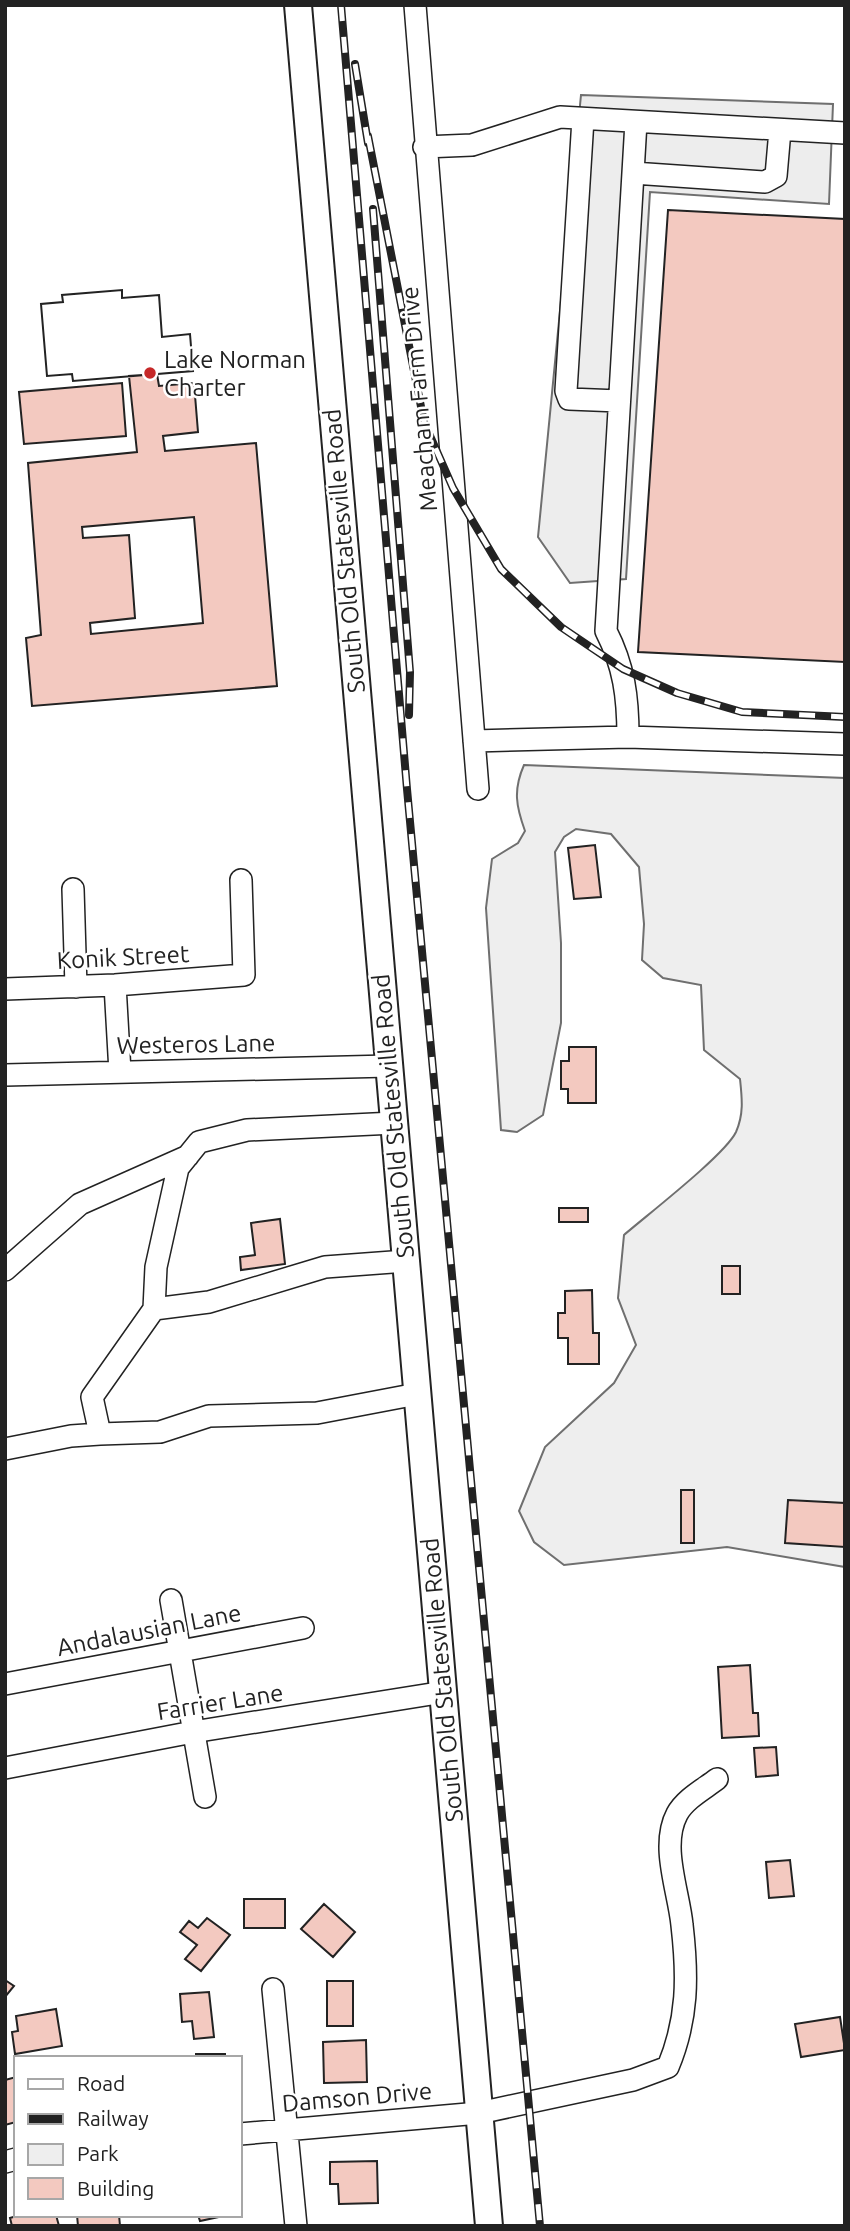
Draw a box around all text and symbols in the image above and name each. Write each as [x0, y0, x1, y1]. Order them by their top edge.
street label: Meacham Farm Drive [396, 285, 442, 513]
place label: Lake Norman Charter [164, 346, 306, 401]
marker: Lake Norman Charter [142, 365, 158, 381]
street label: South Old Statesville Road [318, 408, 370, 694]
street label: Konik Street [56, 940, 190, 974]
street label: South Old Statesville Road [367, 973, 419, 1259]
street label: Westeros Lane [116, 1029, 276, 1059]
street label: South Old Statesville Road [416, 1537, 468, 1823]
street label: Andalausian Lane [54, 1599, 244, 1661]
street label: Farrier Lane [155, 1679, 285, 1725]
legend [14, 2056, 242, 2217]
text: Road [77, 2071, 125, 2095]
street label: Damson Drive [281, 2077, 433, 2117]
text: Railway [77, 2106, 149, 2130]
text: Park [77, 2141, 119, 2165]
text: Building [77, 2176, 154, 2200]

